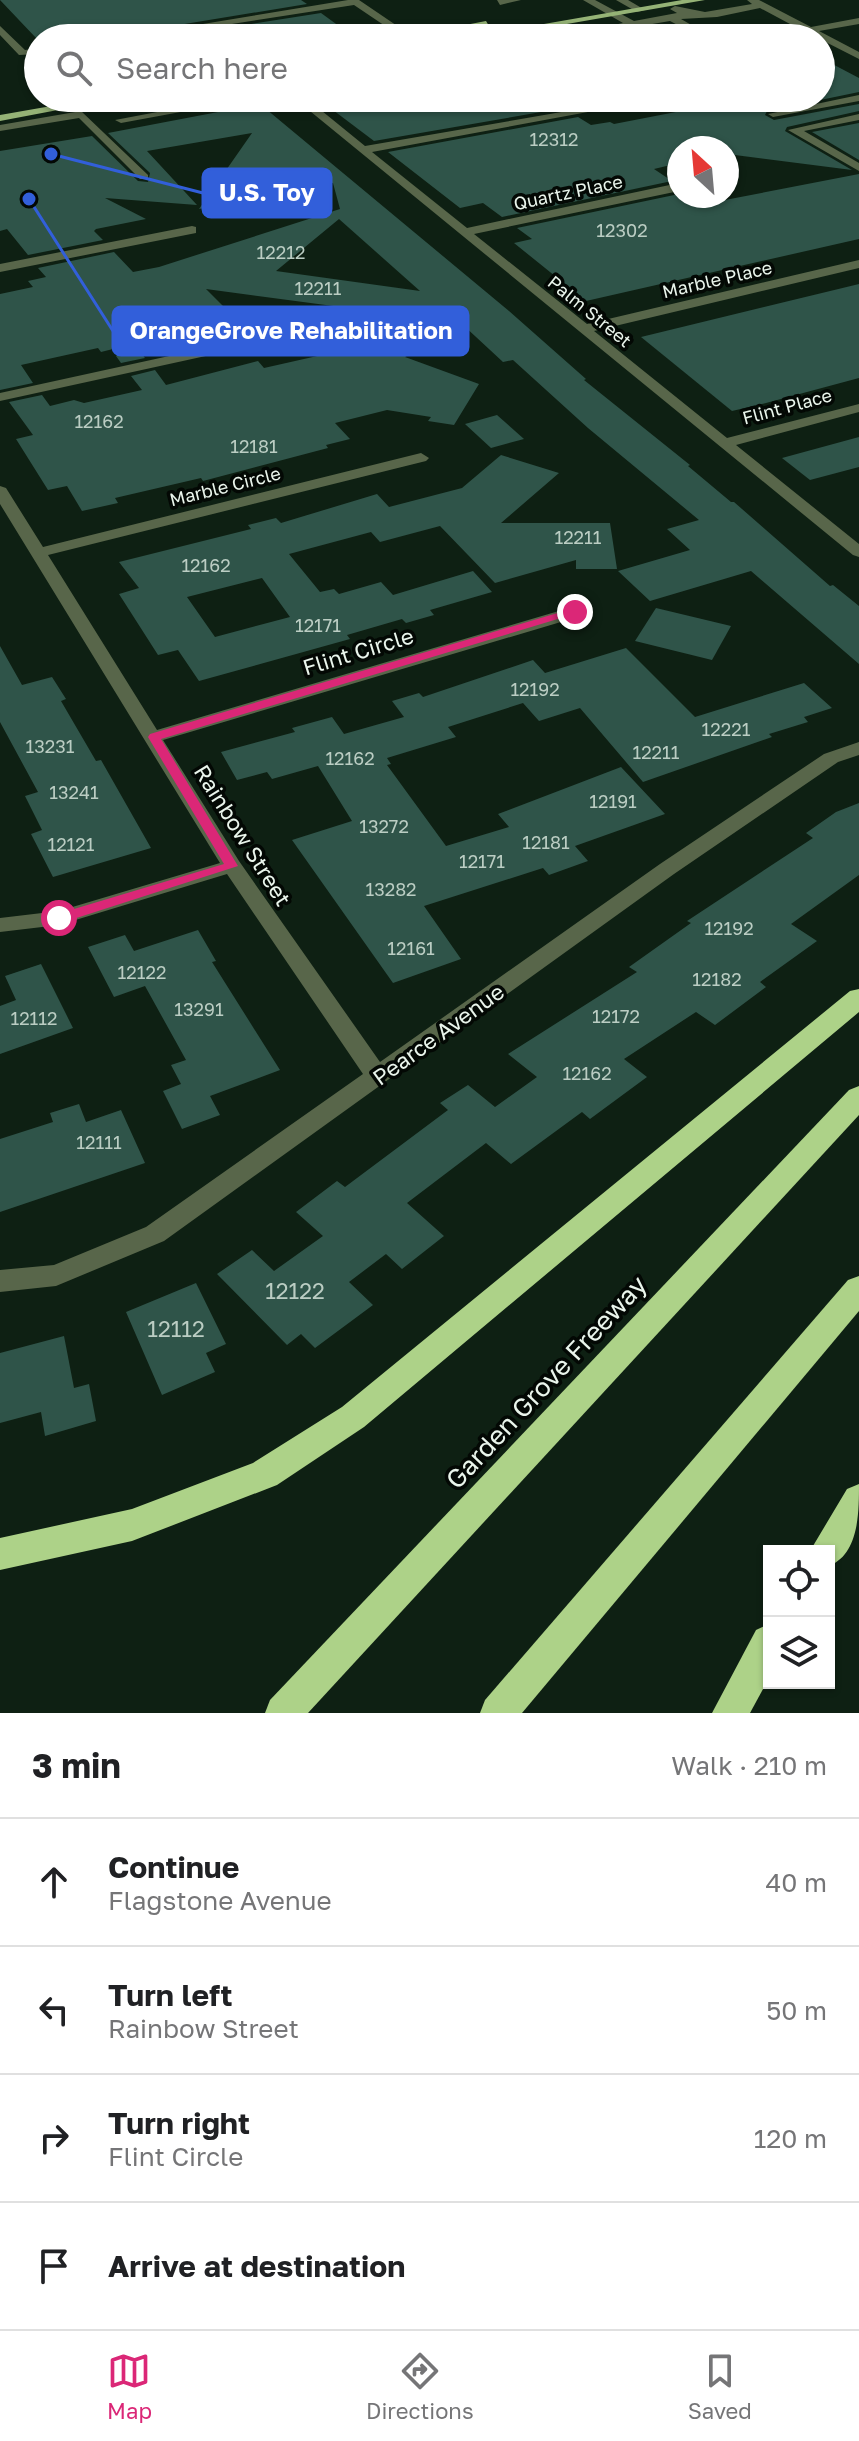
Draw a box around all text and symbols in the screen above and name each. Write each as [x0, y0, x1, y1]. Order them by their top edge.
search box [24, 24, 835, 112]
icon: search [52, 46, 96, 90]
text: Search here [116, 50, 288, 86]
house number: 12312 [530, 128, 578, 150]
north arrow [667, 136, 739, 208]
callout: U.S. Toy [203, 169, 331, 217]
street label: Quartz Place [511, 170, 625, 214]
text: U.S. Toy [219, 177, 316, 206]
house number: 12302 [596, 219, 648, 241]
house number: 12212 [257, 241, 305, 263]
street label: Marble Place [660, 256, 774, 302]
street label: Palm Street [544, 271, 636, 351]
house number: 12211 [294, 277, 342, 299]
callout: OrangeGrove Rehabilitation [113, 307, 468, 355]
text: OrangeGrove Rehabilitation [130, 315, 452, 344]
street label: Flint Place [740, 383, 834, 429]
house number: 12162 [74, 410, 124, 432]
house number: 12181 [230, 435, 278, 457]
street label: Marble Circle [167, 462, 283, 510]
house number: 12211 [554, 526, 602, 548]
house number: 12162 [181, 554, 231, 576]
route end [557, 594, 593, 630]
house number: 12171 [295, 614, 341, 636]
street label: Flint Circle [299, 621, 417, 681]
house number: 12192 [510, 678, 560, 700]
house number: 12221 [702, 718, 751, 740]
house number: 13231 [26, 735, 75, 757]
house number: 12211 [632, 741, 680, 763]
house number: 12162 [325, 747, 375, 769]
street label: Rainbow Street [189, 759, 297, 911]
house number: 13241 [49, 781, 99, 803]
house number: 12191 [589, 790, 637, 812]
house number: 13272 [359, 815, 409, 837]
house number: 12181 [522, 831, 570, 853]
house number: 12121 [47, 833, 95, 855]
house number: 12171 [459, 850, 505, 872]
house number: 13282 [365, 878, 417, 900]
route start [41, 900, 77, 936]
house number: 12192 [704, 917, 754, 939]
house number: 12161 [387, 937, 435, 959]
house number: 12122 [118, 961, 166, 983]
house number: 12182 [692, 968, 742, 990]
street label: Pearce Avenue [367, 977, 509, 1091]
house number: 13291 [174, 998, 224, 1020]
house number: 12172 [592, 1005, 640, 1027]
house number: 12112 [10, 1007, 58, 1029]
house number: 12162 [562, 1062, 612, 1084]
house number: 12111 [76, 1131, 122, 1153]
street label: Garden Grove Freeway [439, 1269, 653, 1495]
house number: 12122 [265, 1277, 325, 1304]
house number: 12112 [147, 1315, 205, 1342]
map controls [763, 1545, 835, 1689]
button: locate [763, 1545, 835, 1617]
button: layers [763, 1617, 835, 1689]
text: 3 min [32, 1745, 121, 1785]
text: Walk · 210 m [671, 1750, 827, 1781]
text: Continue [108, 1849, 239, 1885]
icon: ahead [32, 1860, 76, 1904]
text: 40 m [766, 1867, 827, 1898]
text: Flagstone Avenue [108, 1885, 332, 1916]
text: Turn left [108, 1977, 233, 2013]
icon: left [32, 1988, 76, 2032]
text: 50 m [766, 1995, 827, 2026]
text: Rainbow Street [108, 2013, 299, 2044]
text: Turn right [108, 2105, 250, 2141]
icon: right [32, 2116, 76, 2160]
text: 120 m [754, 2123, 827, 2154]
text: Flint Circle [108, 2141, 243, 2172]
icon: arrive [32, 2244, 76, 2288]
text: Arrive at destination [108, 2248, 405, 2284]
tab: Map [107, 2349, 152, 2424]
tab: Directions [366, 2349, 474, 2424]
tab: Saved [688, 2349, 752, 2424]

